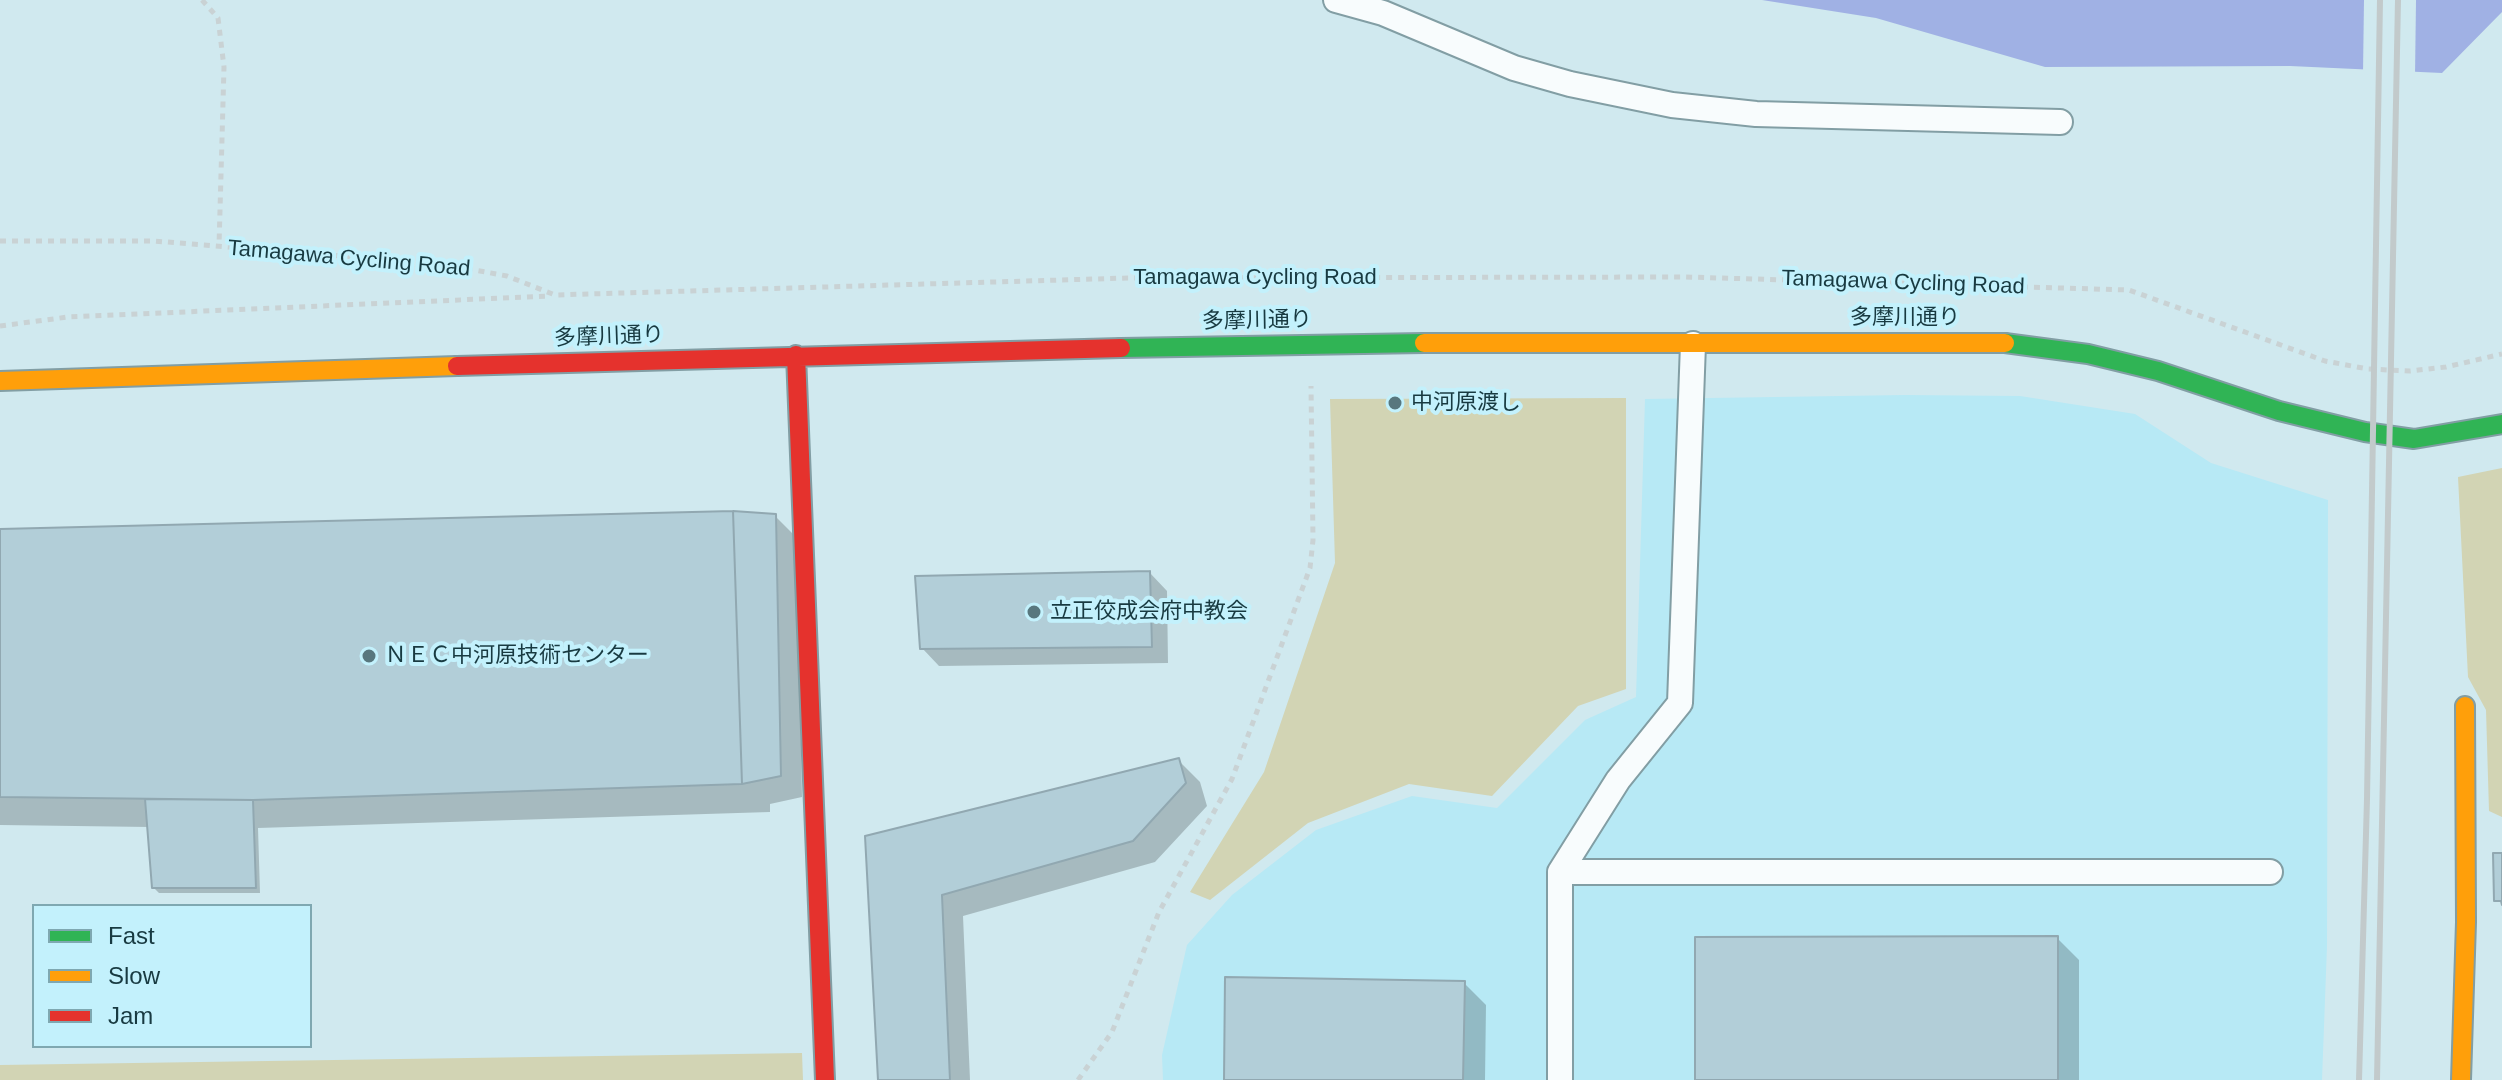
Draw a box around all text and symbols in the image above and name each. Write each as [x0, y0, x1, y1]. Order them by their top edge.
street label: Tamagawa Cycling Road [227, 235, 471, 283]
street label: Tamagawa Cycling Road [1133, 265, 1377, 291]
street label: Tamagawa Cycling Road [1781, 266, 2025, 300]
street label: 多摩川通り [1850, 305, 1960, 331]
street label: 多摩川通り [1202, 307, 1312, 335]
street label: 多摩川通り [554, 322, 664, 352]
place label: 中河原渡し [1411, 390, 1521, 416]
marker: 中河原渡し [1386, 394, 1404, 412]
place label: 立正佼成会府中教会 [1050, 599, 1248, 625]
marker: 立正佼成会府中教会 [1025, 603, 1043, 621]
place label: ＮＥＣ中河原技術センター [385, 643, 649, 669]
marker: ＮＥＣ中河原技術センター [360, 647, 378, 665]
legend [32, 904, 312, 1048]
text: Fast [108, 922, 155, 949]
text: Slow [108, 962, 160, 989]
text: Jam [108, 1002, 153, 1029]

